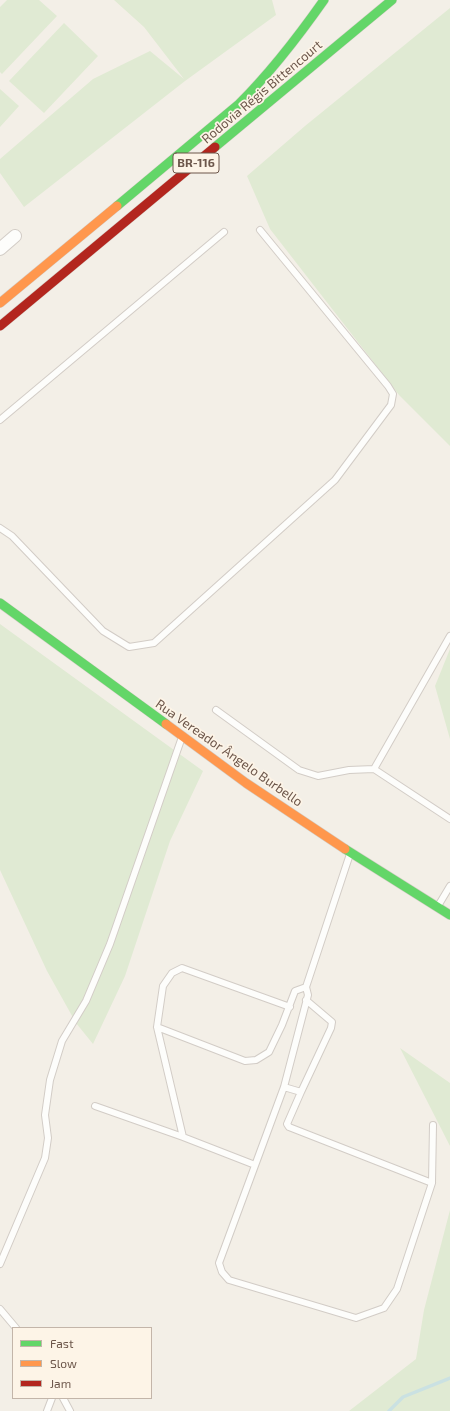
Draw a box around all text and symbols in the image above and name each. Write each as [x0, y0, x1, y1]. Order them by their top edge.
street label: Rodovia Régis Bittencourt [199, 37, 325, 147]
road number: BR-116 [173, 153, 219, 173]
street label: Rua Vereador Ângelo Burbello [152, 696, 306, 810]
legend [12, 1327, 152, 1399]
text: Fast [50, 1336, 73, 1350]
text: Slow [50, 1356, 77, 1370]
text: Jam [50, 1376, 71, 1390]

